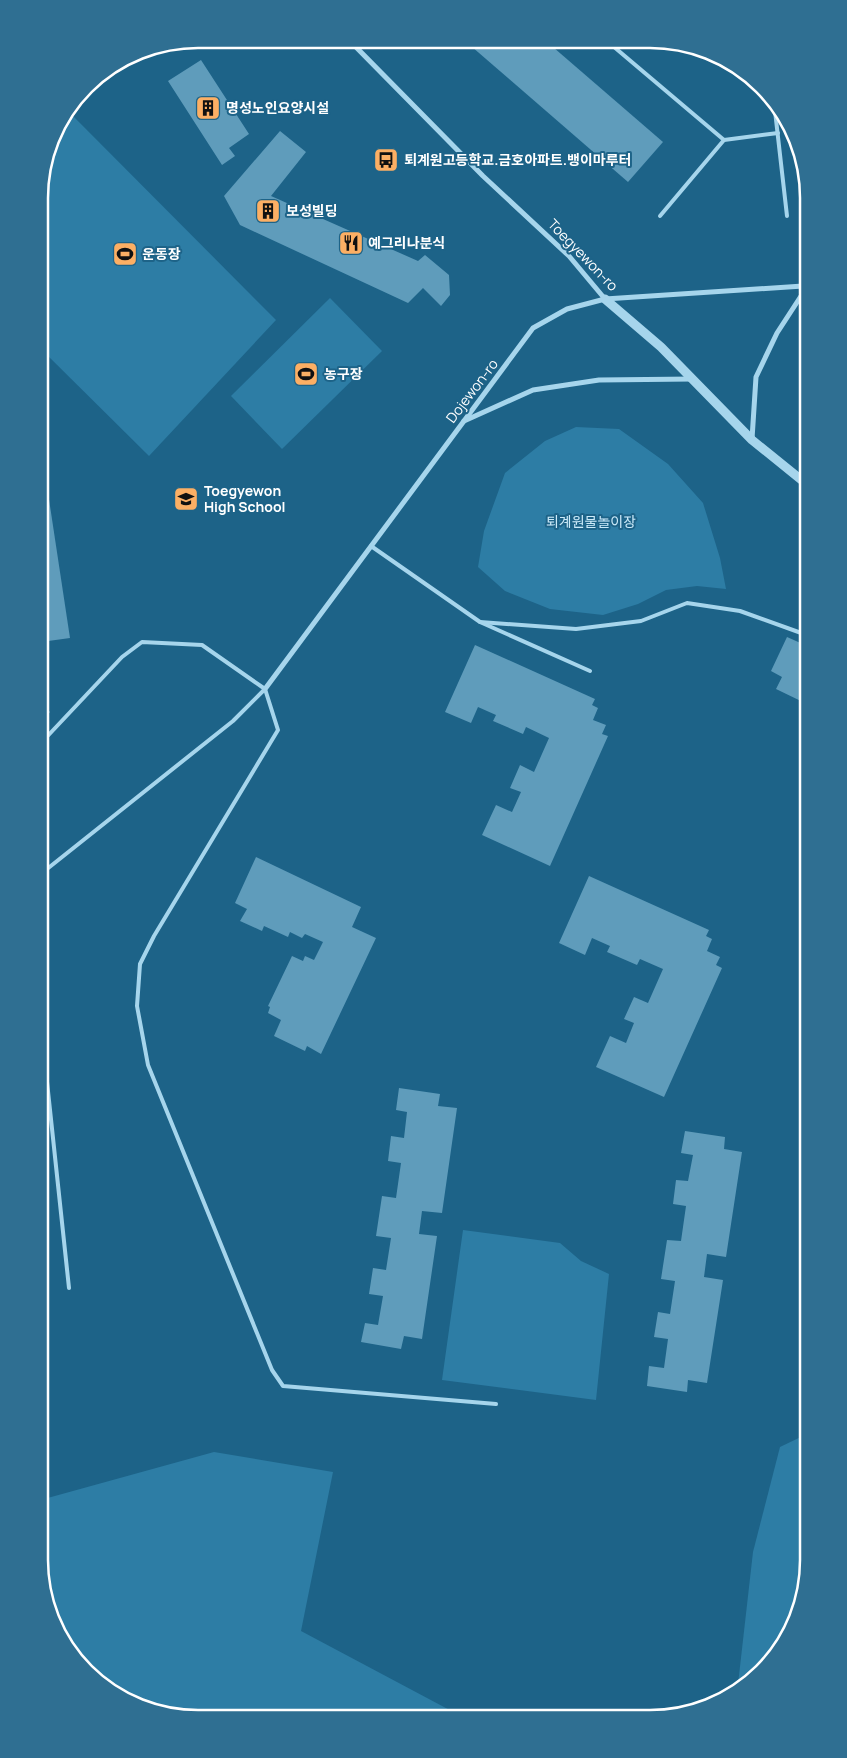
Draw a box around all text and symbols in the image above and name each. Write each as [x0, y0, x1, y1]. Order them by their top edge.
building icon: 명성노인요양시설 [195, 95, 221, 121]
place label: 명성노인요양시설 [226, 98, 329, 117]
bus stop icon: 퇴계원고등학교.금호아파트.뱅이마루터 [373, 147, 399, 173]
place label: 퇴계원고등학교.금호아파트.뱅이마루터 [404, 150, 631, 169]
building icon: 보성빌딩 [255, 198, 281, 224]
place label: 보성빌딩 [286, 201, 338, 220]
street label: Toegyewon-ro [544, 215, 623, 295]
restaurant icon: 예그리나분식 [338, 230, 364, 256]
place label: 예그리나분식 [368, 233, 445, 252]
sports icon: 운동장 [112, 241, 138, 267]
place label: 운동장 [142, 244, 181, 263]
street label: Dojewon-ro [441, 355, 502, 426]
sports icon: 농구장 [293, 361, 319, 387]
place label: 농구장 [324, 364, 363, 383]
place label: Toegyewon High School [204, 481, 285, 516]
school or university icon: Toegyewon High School [173, 486, 199, 512]
park label: 퇴계원물놀이장 [546, 512, 636, 531]

